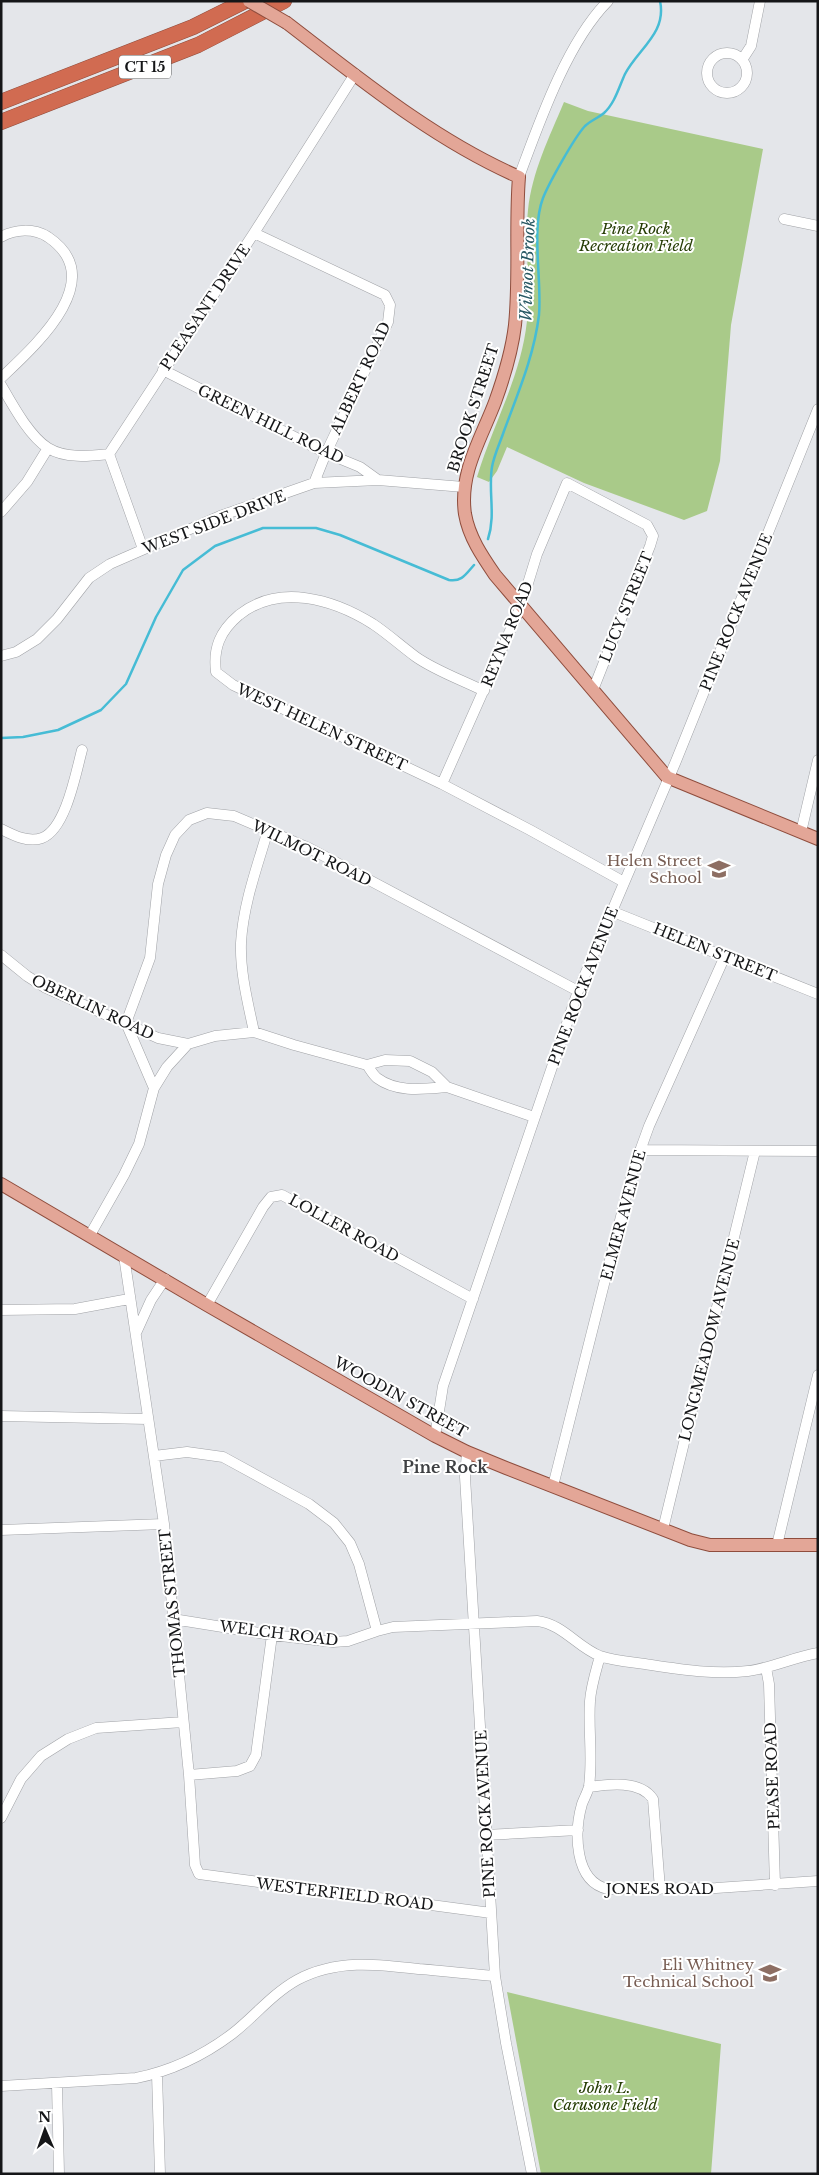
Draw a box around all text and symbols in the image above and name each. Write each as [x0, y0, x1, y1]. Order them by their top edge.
road number: CT 15 [119, 56, 171, 78]
water label: Wilmot Brook [515, 218, 539, 322]
park label: Pine Rock Recreation Field [578, 219, 693, 255]
street label: PLEASANT DRIVE [156, 240, 254, 374]
street label: ALBERT ROAD [325, 319, 394, 438]
street label: BROOK STREET [443, 341, 503, 475]
street label: GREEN HILL ROAD [195, 380, 347, 468]
street label: WEST SIDE DRIVE [139, 486, 288, 558]
street label: PINE ROCK AVENUE [696, 530, 776, 694]
street label: LUCY STREET [595, 549, 657, 665]
street label: REYNA ROAD [477, 578, 537, 690]
street label: WEST HELEN STREET [233, 679, 410, 775]
street label: WILMOT ROAD [248, 815, 375, 890]
place label: Helen Street School [607, 851, 702, 887]
school or university icon: Helen Street School [706, 856, 732, 882]
street label: PINE ROCK AVENUE [544, 904, 622, 1068]
street label: HELEN STREET [650, 919, 780, 985]
street label: OBERLIN ROAD [29, 970, 157, 1044]
street label: ELMER AVENUE [596, 1147, 650, 1282]
street label: LOLLER ROAD [285, 1190, 403, 1266]
street label: LONGMEADOW AVENUE [675, 1237, 743, 1443]
street label: WOODIN STREET [330, 1352, 471, 1442]
district label: Pine Rock [402, 1457, 488, 1477]
street label: THOMAS STREET [155, 1528, 189, 1678]
street label: WELCH ROAD [217, 1616, 340, 1650]
street label: PEASE ROAD [761, 1722, 783, 1830]
street label: PINE ROCK AVENUE [471, 1729, 499, 1899]
street label: WESTERFIELD ROAD [254, 1874, 435, 1914]
street label: JONES ROAD [604, 1879, 714, 1898]
place label: Eli Whitney Technical School [623, 1955, 754, 1991]
school or university icon: Eli Whitney Technical School [757, 1960, 783, 1986]
park label: John L. Carusone Field [553, 2078, 657, 2114]
north arrow [20, 2105, 70, 2155]
text: N [38, 2108, 51, 2126]

